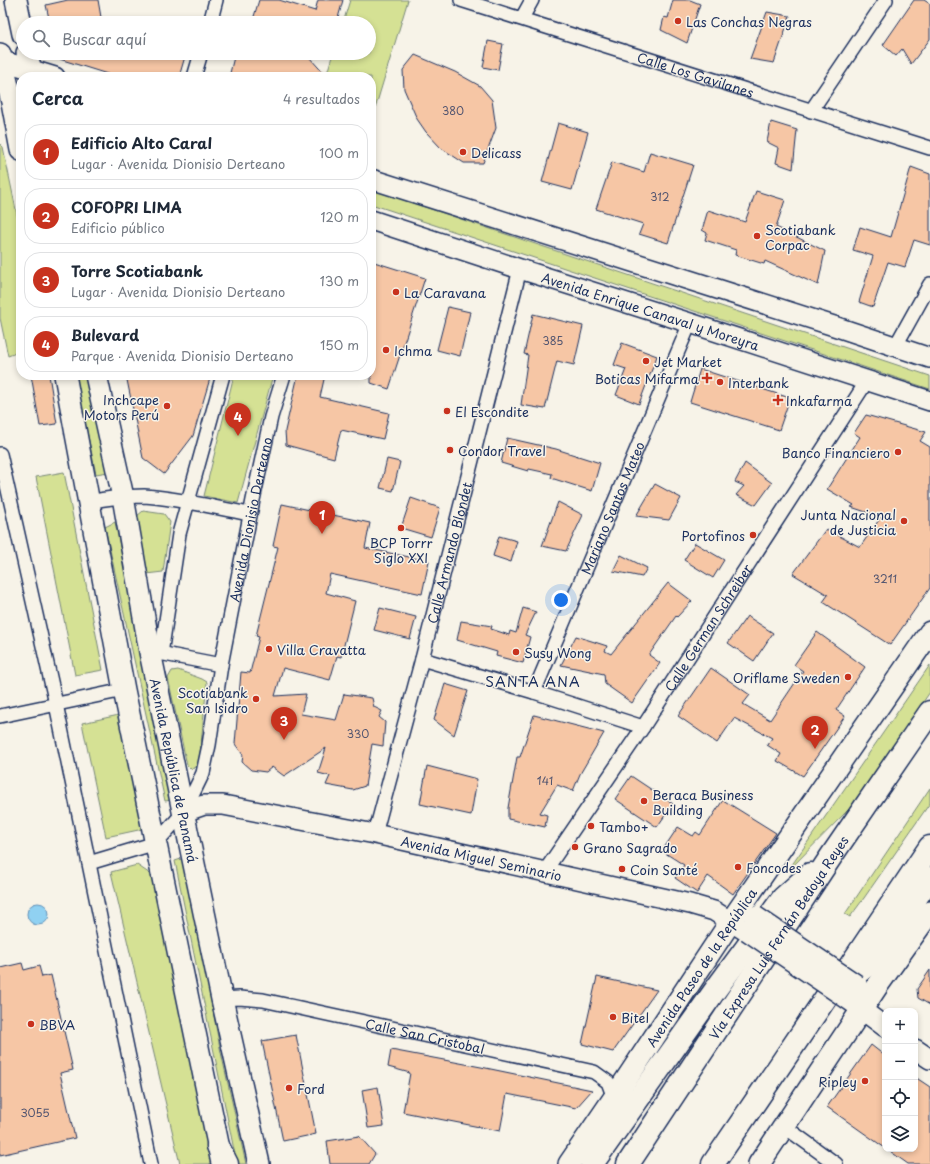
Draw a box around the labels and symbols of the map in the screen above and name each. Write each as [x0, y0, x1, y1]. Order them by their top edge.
place label: Las Conchas Negras [686, 12, 812, 31]
marker: Las Conchas Negras [673, 16, 683, 26]
street label: Calle Los Gavilanes [635, 47, 756, 101]
house number: 380 [442, 102, 464, 119]
place label: Delicass [471, 143, 521, 162]
marker: Delicass [458, 147, 468, 157]
house number: 312 [650, 188, 670, 205]
place label: Scotiabank Corpac [765, 220, 836, 254]
marker: Scotiabank Corpac [752, 231, 762, 241]
street label: Avenida Enrique Canaval y Moreyra [540, 267, 762, 354]
place label: La Caravana [404, 283, 487, 302]
marker: La Caravana [391, 287, 401, 297]
house number: 385 [543, 332, 563, 349]
place label: Ichma [394, 341, 433, 360]
marker: Ichma [381, 345, 391, 355]
place label: Jet Market [654, 352, 722, 371]
marker: Jet Market [641, 356, 651, 366]
place label: Boticas Mifarma [595, 369, 700, 388]
marker: Boticas Mifarma [702, 373, 712, 383]
place label: Interbank [728, 373, 789, 392]
marker: Interbank [715, 377, 725, 387]
place label: Inchcape Motors Perú [84, 390, 159, 424]
place label: Inkafarma [786, 391, 853, 410]
marker: Inkafarma [773, 395, 783, 405]
marker: Inchcape Motors Perú [162, 401, 172, 411]
place label: El Escondite [455, 402, 529, 421]
pin: 4 [225, 403, 251, 436]
marker: El Escondite [442, 406, 452, 416]
street label: Avenida Dionisio Derteano [224, 435, 276, 603]
street label: Mariano Santos Mateo [575, 438, 648, 577]
place label: Condor Travel [458, 441, 546, 460]
place label: Banco Financiero [782, 443, 890, 462]
marker: Condor Travel [445, 445, 455, 455]
marker: Banco Financiero [893, 447, 903, 457]
street label: Calle Armando Blondet [422, 480, 476, 625]
pin: 1 [309, 501, 335, 534]
place label: Junta Nacional de Justicia [800, 505, 897, 539]
marker: Junta Nacional de Justicia [899, 516, 909, 526]
marker: BCP Torrr Siglo XXI [396, 523, 406, 533]
place label: Portofinos [682, 526, 745, 545]
marker: Portofinos [748, 530, 758, 540]
place label: BCP Torrr Siglo XXI [370, 533, 432, 567]
street label: Calle German Schreiber [659, 559, 756, 695]
house number: 3211 [873, 570, 897, 587]
your location [551, 590, 571, 610]
place label: Villa Cravatta [277, 640, 367, 659]
place label: Susy Wong [524, 643, 592, 662]
marker: Villa Cravatta [264, 644, 274, 654]
marker: Susy Wong [511, 647, 521, 657]
place label: Oriflame Sweden [733, 668, 840, 687]
district label: SANTA ANA [485, 671, 581, 692]
marker: Oriflame Sweden [843, 672, 853, 682]
street label: Avenida República de Panamá [146, 676, 203, 864]
place label: Scotiabank San Isidro [177, 683, 248, 717]
marker: Scotiabank San Isidro [251, 694, 261, 704]
pin: 3 [271, 707, 297, 740]
pin: 2 [802, 716, 828, 749]
house number: 330 [347, 725, 369, 742]
house number: 141 [537, 772, 553, 789]
place label: Beraca Business Building [652, 785, 753, 819]
marker: Beraca Business Building [639, 796, 649, 806]
place label: Tambo+ [599, 817, 649, 836]
marker: Tambo+ [586, 821, 596, 831]
street label: Avenida Miguel Seminario [399, 831, 564, 885]
street label: Vía Expresa Luis Fernán Bedoya Reyes [704, 831, 852, 1043]
place label: Grano Sagrado [583, 838, 677, 857]
marker: Grano Sagrado [570, 842, 580, 852]
place label: Foncodes [746, 858, 802, 877]
place label: Coin Santé [630, 860, 698, 879]
marker: Foncodes [733, 862, 743, 872]
marker: Coin Santé [617, 864, 627, 874]
street label: Avenida Paseo de la República [641, 883, 761, 1050]
place label: Bitel [621, 1008, 649, 1027]
marker: Bitel [608, 1012, 618, 1022]
street label: Calle San Cristobal [364, 1013, 486, 1057]
place label: BBVA [39, 1015, 75, 1034]
marker: BBVA [26, 1019, 36, 1029]
place label: Ripley [818, 1072, 857, 1091]
marker: Ripley [860, 1076, 870, 1086]
place label: Ford [297, 1079, 325, 1098]
marker: Ford [284, 1083, 294, 1093]
house number: 3055 [20, 1104, 50, 1121]

